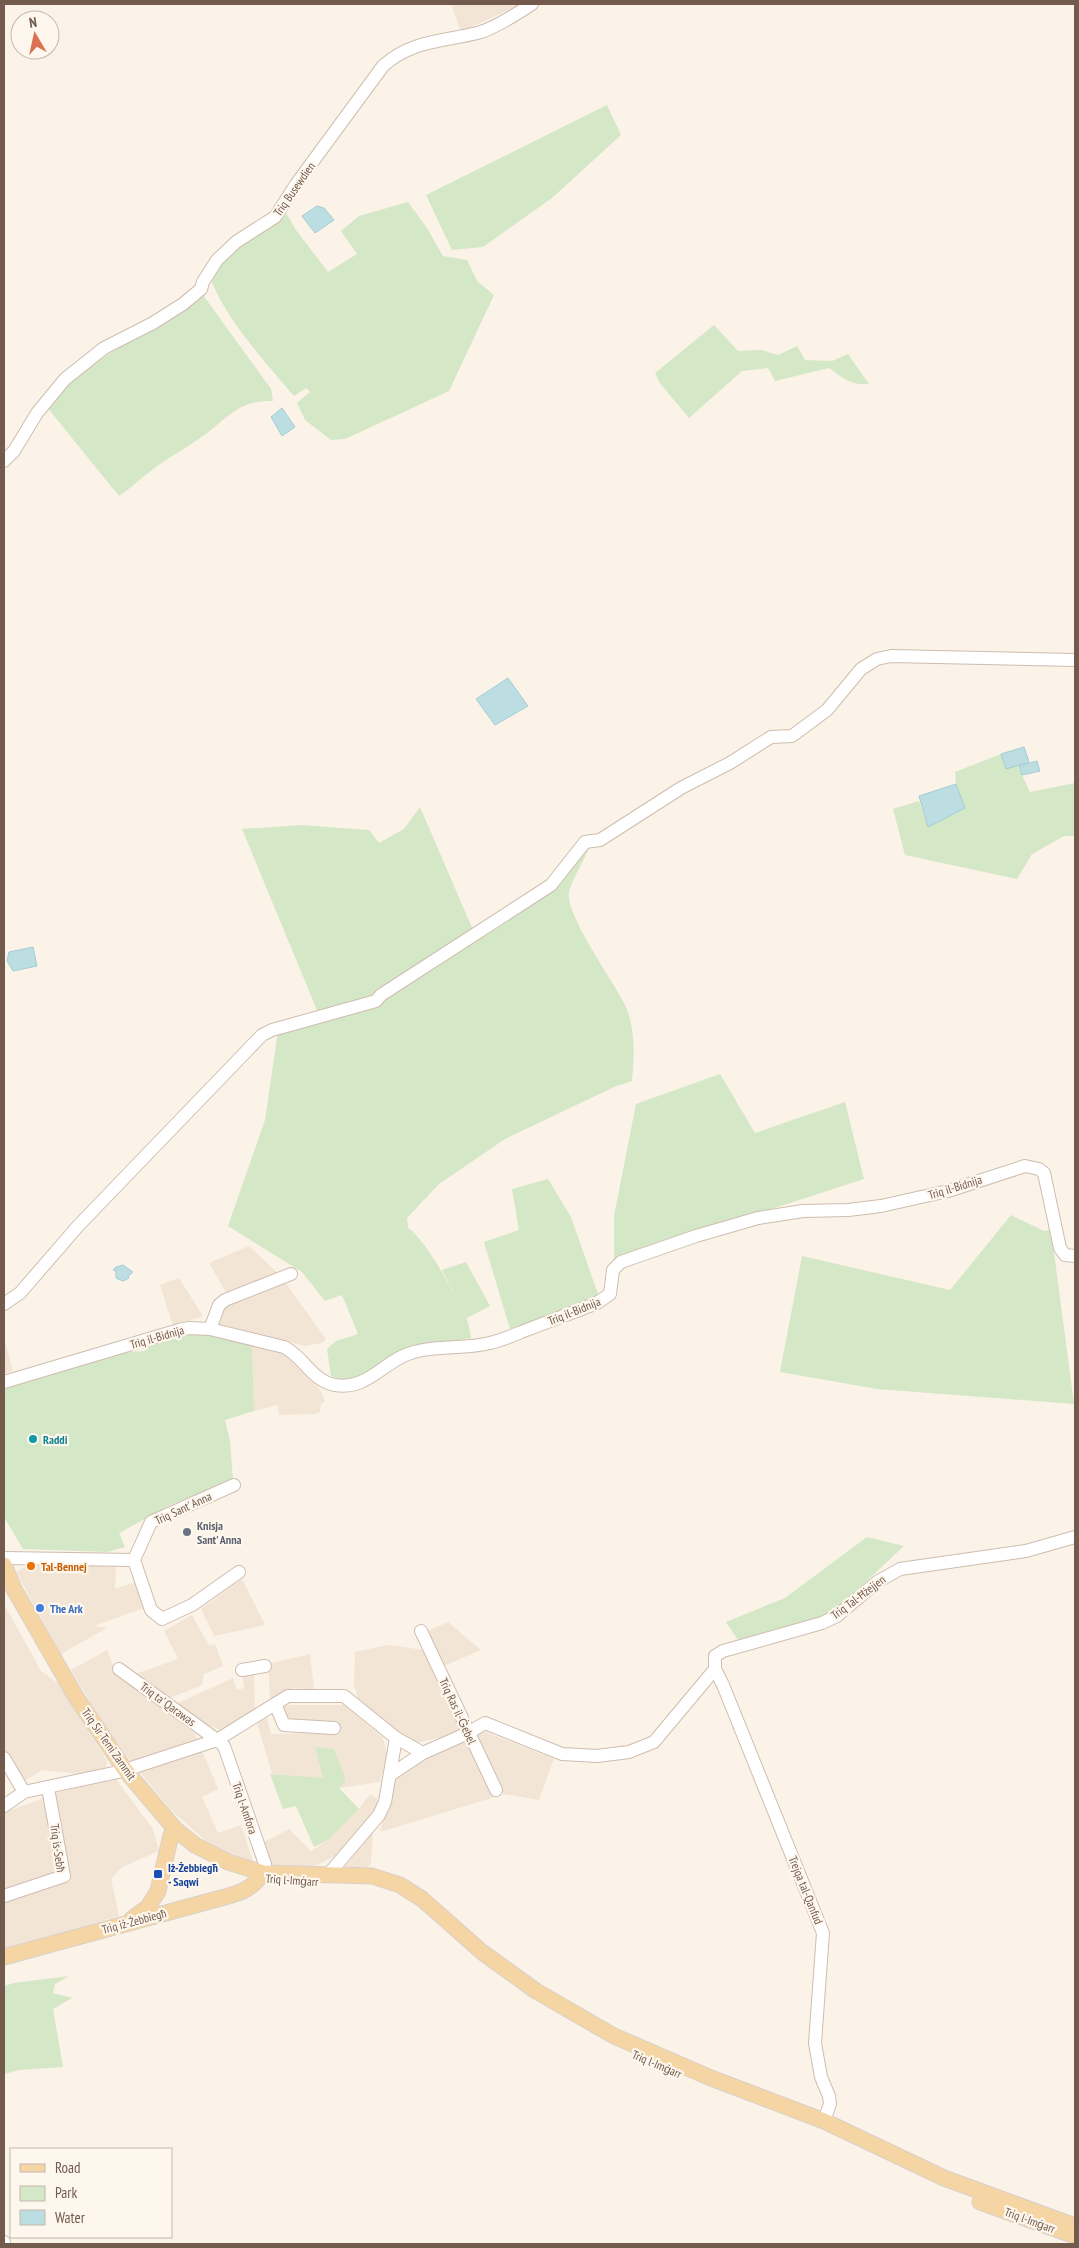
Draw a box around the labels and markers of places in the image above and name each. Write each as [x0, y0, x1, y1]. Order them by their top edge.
place label: Raddi [43, 1432, 68, 1447]
marker: Raddi [27, 1433, 39, 1445]
place label: Knisja Sant' Anna [197, 1518, 242, 1547]
marker: Knisja Sant' Anna [181, 1526, 193, 1538]
place label: Tal-Bennej [41, 1559, 87, 1574]
marker: Tal-Bennej [25, 1560, 37, 1572]
place label: The Ark [50, 1601, 83, 1616]
marker: The Ark [34, 1602, 46, 1614]
place label: Iż-Żebbiegħ - Saqwi [168, 1860, 218, 1889]
marker: Iż-Żebbiegħ - Saqwi [152, 1868, 164, 1880]

